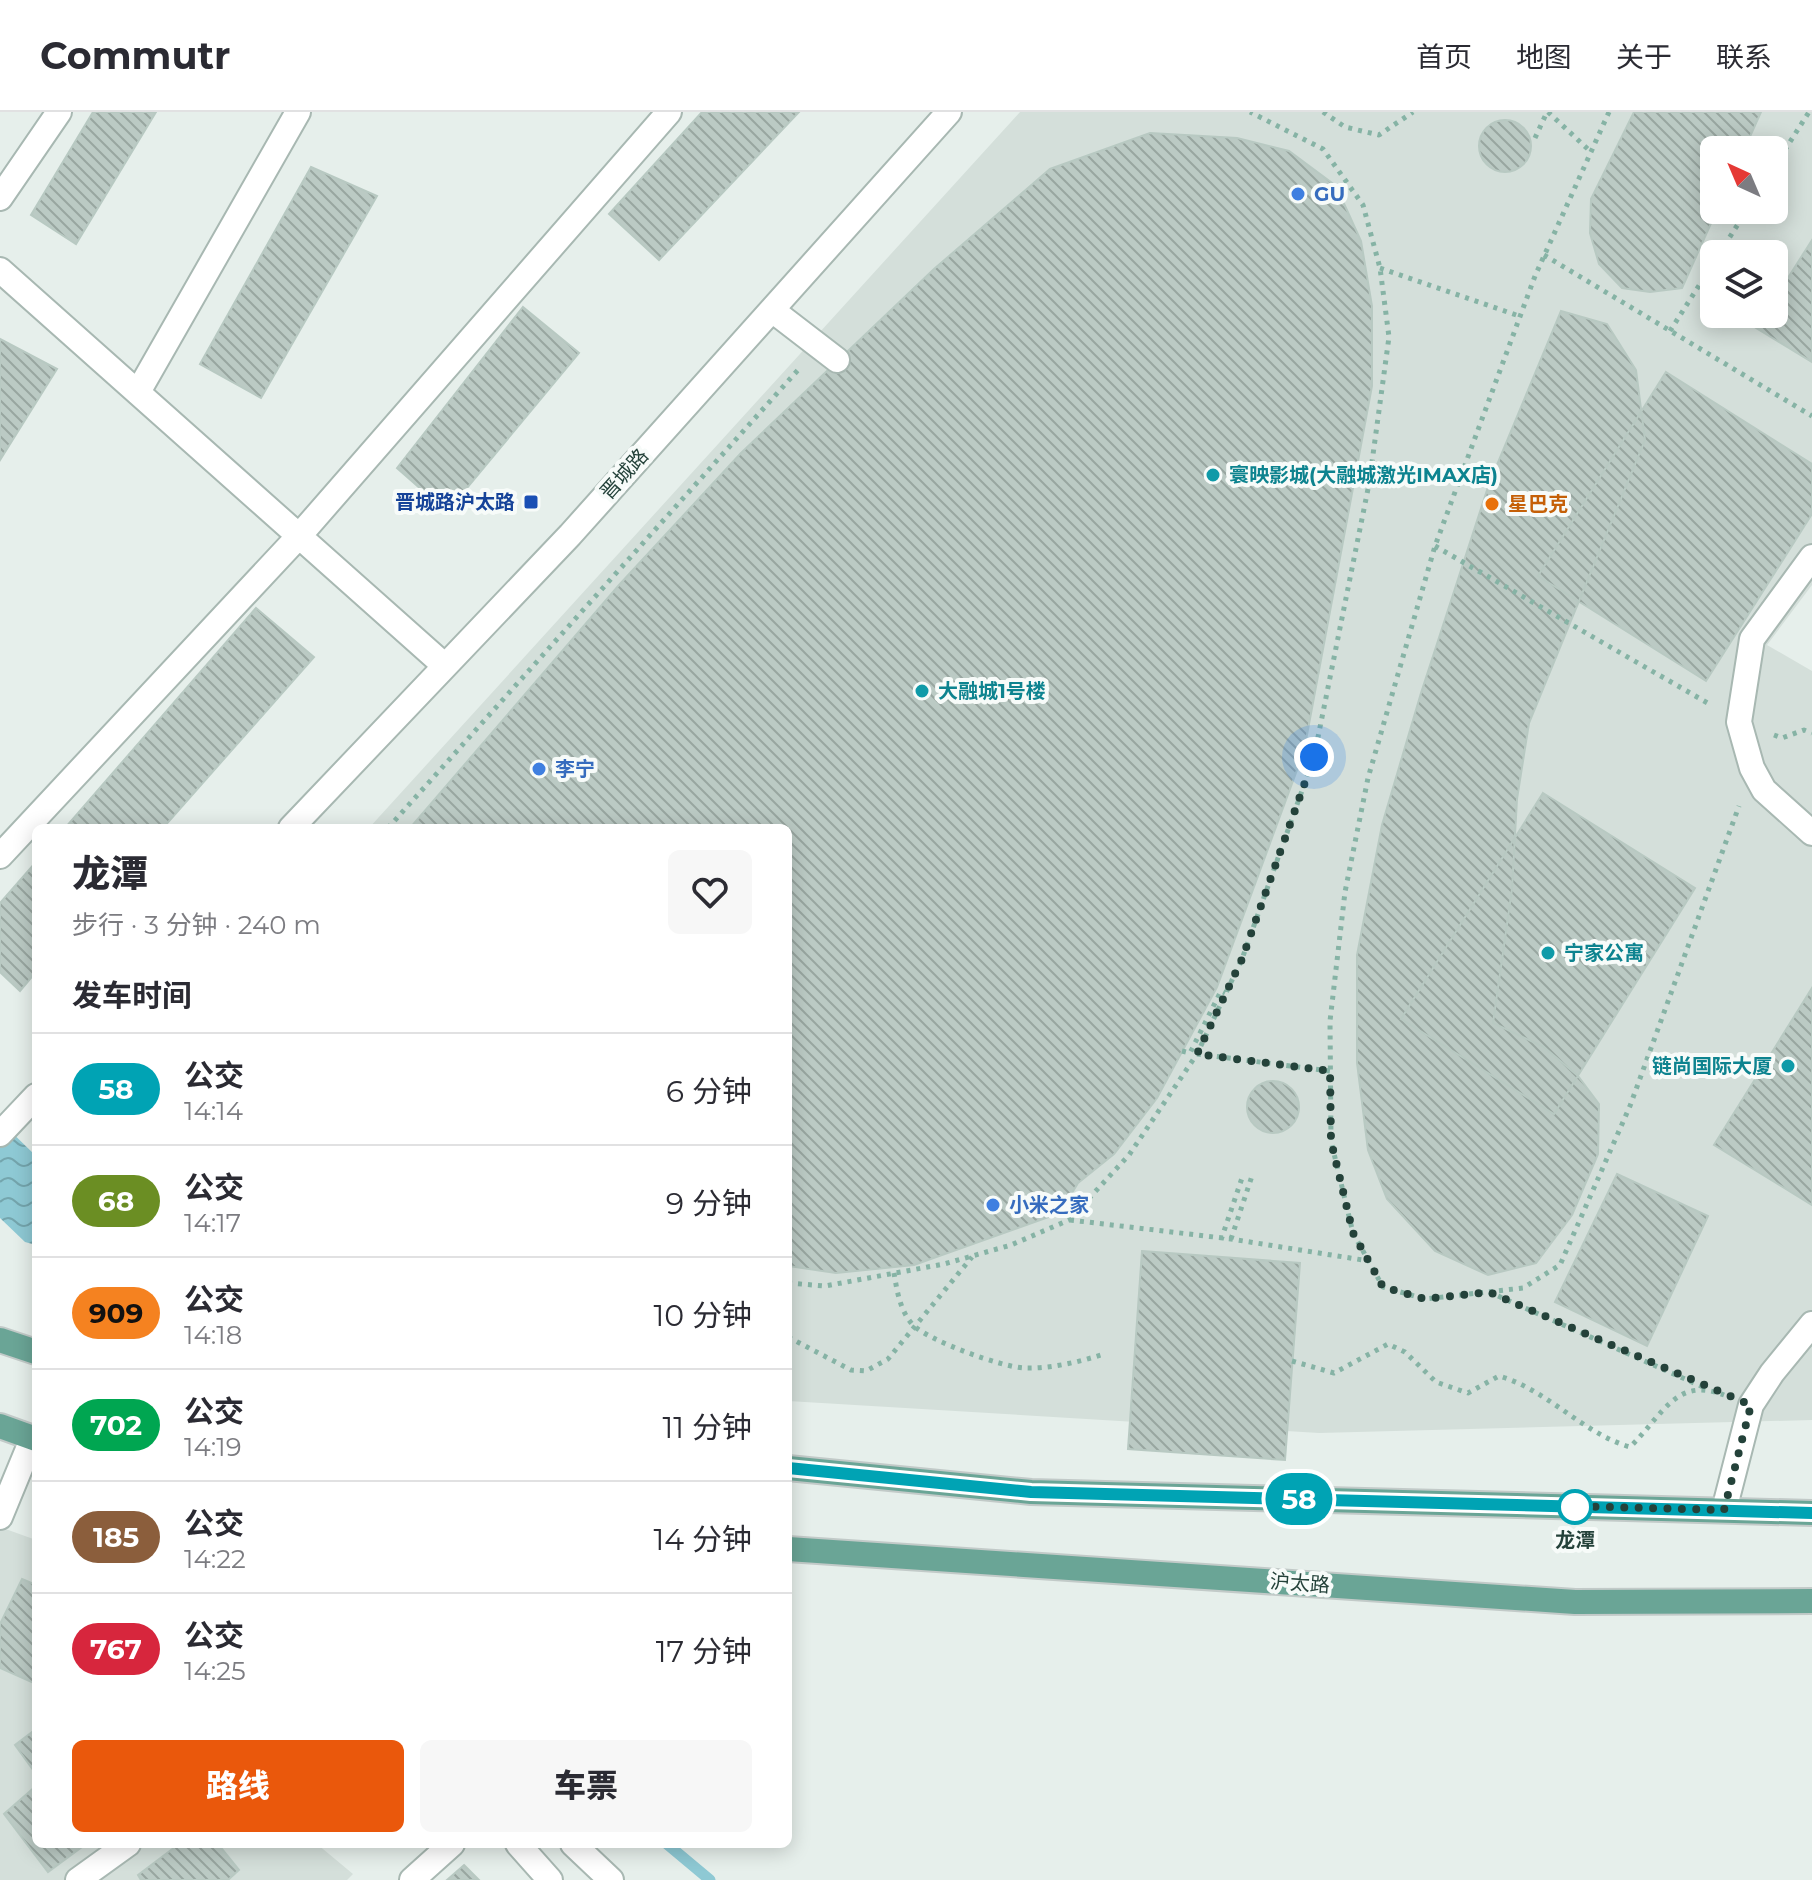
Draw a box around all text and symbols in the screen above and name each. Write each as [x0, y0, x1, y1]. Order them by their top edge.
text: Commutr [40, 32, 230, 79]
text: 首页 [1416, 40, 1472, 74]
text: 地图 [1516, 40, 1572, 74]
text: 关于 [1616, 40, 1672, 74]
text: 联系 [1716, 40, 1772, 74]
north arrow [1700, 136, 1788, 224]
map controls [1700, 136, 1788, 328]
place label: GU [1314, 182, 1345, 206]
marker: GU [1289, 185, 1307, 203]
button: layers [1700, 240, 1788, 328]
street label: 晋城路 [595, 444, 653, 504]
place label: 寰映影城(大融城激光IMAX店) [1229, 463, 1498, 487]
marker: 寰映影城(大融城激光IMAX店) [1204, 466, 1222, 484]
place label: 晋城路沪太路 [395, 490, 515, 514]
place label: 星巴克 [1508, 492, 1568, 516]
marker: 晋城路沪太路 [522, 493, 540, 511]
marker: 星巴克 [1483, 495, 1501, 513]
place label: 大融城1号楼 [938, 679, 1046, 703]
marker: 大融城1号楼 [913, 682, 931, 700]
your location [1294, 737, 1334, 777]
place label: 李宁 [555, 757, 595, 781]
marker: 李宁 [530, 760, 548, 778]
text: 龙潭 [72, 850, 148, 897]
button: heart [668, 850, 752, 934]
text: 步行 · 3 分钟 · 240 m [72, 909, 321, 941]
place label: 宁家公寓 [1564, 941, 1644, 965]
marker: 宁家公寓 [1539, 944, 1557, 962]
text: 发车时间 [72, 977, 192, 1014]
place label: 链尚国际大厦 [1652, 1054, 1772, 1078]
text: 公交 [184, 1057, 244, 1094]
marker: 链尚国际大厦 [1779, 1057, 1797, 1075]
text: 58 [98, 1072, 134, 1106]
text: 6 分钟 [666, 1073, 752, 1110]
text: 14:14 [184, 1095, 243, 1127]
text: 公交 [184, 1169, 244, 1206]
text: 68 [98, 1184, 134, 1218]
text: 9 分钟 [666, 1185, 752, 1222]
place label: 小米之家 [1009, 1193, 1089, 1217]
marker: 小米之家 [984, 1196, 1002, 1214]
text: 14:17 [184, 1207, 241, 1239]
text: 公交 [184, 1281, 244, 1318]
text: 909 [89, 1296, 143, 1330]
text: 10 分钟 [653, 1297, 752, 1334]
text: 14:18 [184, 1319, 242, 1351]
text: 公交 [184, 1393, 244, 1430]
text: 702 [90, 1408, 142, 1442]
text: 11 分钟 [662, 1409, 752, 1446]
text: 14:19 [184, 1431, 241, 1463]
line badge: 58 [1263, 1473, 1335, 1525]
text: 58 [1281, 1482, 1317, 1516]
marker: 龙潭 [1558, 1490, 1592, 1524]
text: 公交 [184, 1505, 244, 1542]
text: 185 [93, 1520, 139, 1554]
text: 14 分钟 [653, 1521, 752, 1558]
place label: 龙潭 [1555, 1528, 1595, 1552]
text: 14:22 [184, 1543, 246, 1575]
street label: 沪太路 [1269, 1569, 1331, 1597]
text: 公交 [184, 1617, 244, 1654]
text: 767 [90, 1632, 142, 1666]
text: 17 分钟 [656, 1633, 752, 1670]
text: 14:25 [184, 1655, 246, 1687]
button: 路线 [72, 1740, 404, 1832]
button: 车票 [420, 1740, 752, 1832]

